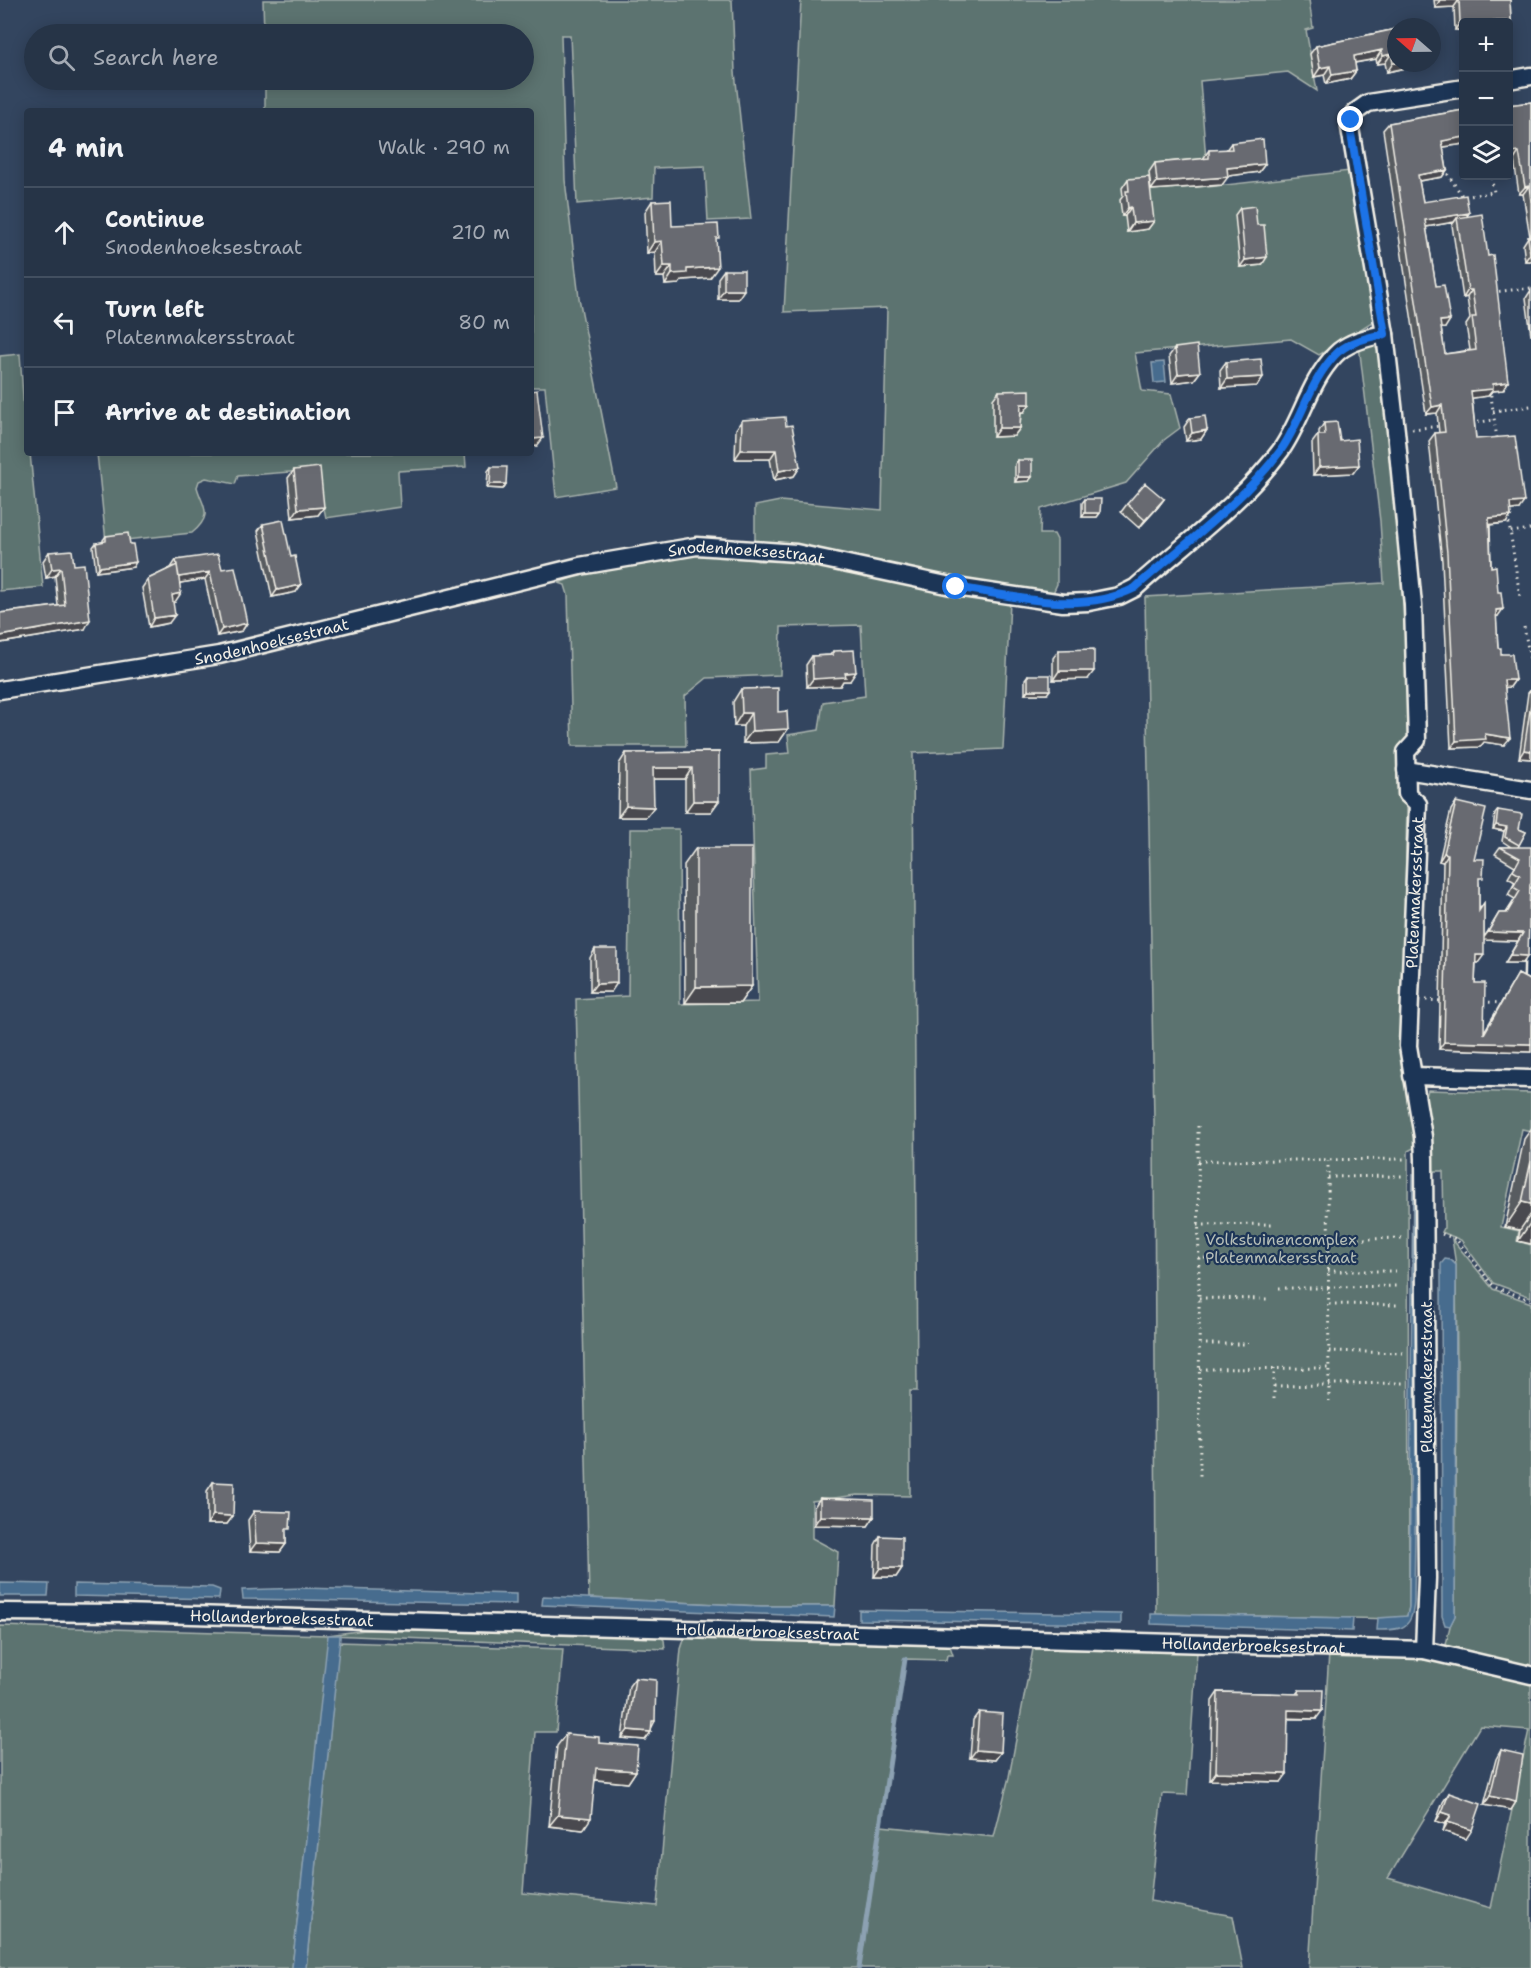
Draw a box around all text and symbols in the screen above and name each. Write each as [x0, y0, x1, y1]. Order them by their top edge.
north arrow [1387, 18, 1441, 72]
map controls [1459, 18, 1513, 180]
button: + [1459, 18, 1513, 72]
search box [24, 24, 534, 90]
icon: search [45, 41, 78, 74]
text: Search here [93, 43, 219, 72]
button: − [1459, 72, 1513, 126]
route end [1337, 106, 1363, 132]
button: layers [1459, 126, 1513, 180]
text: 4 min [48, 130, 124, 165]
text: Walk · 290 m [378, 134, 510, 160]
text: Continue [105, 205, 205, 234]
icon: ahead [48, 216, 81, 249]
text: 210 m [451, 219, 510, 245]
text: Snodenhoeksestraat [105, 234, 303, 260]
text: Turn left [105, 295, 204, 324]
icon: left [48, 306, 81, 339]
text: 80 m [458, 309, 510, 335]
text: Platenmakersstraat [105, 324, 295, 350]
icon: arrive [48, 396, 81, 429]
text: Arrive at destination [105, 398, 351, 427]
street label: Snodenhoeksestraat [666, 535, 827, 569]
route start [942, 573, 968, 599]
street label: Snodenhoeksestraat [193, 613, 351, 669]
street label: Platenmakersstraat [1401, 816, 1428, 969]
park label: Volkstuinencomplex Platenmakersstraat [1205, 1229, 1357, 1268]
street label: Platenmakersstraat [1416, 1301, 1437, 1453]
street label: Hollanderbroeksestraat [190, 1604, 374, 1631]
street label: Hollanderbroeksestraat [675, 1618, 860, 1644]
street label: Hollanderbroeksestraat [1161, 1632, 1346, 1658]

